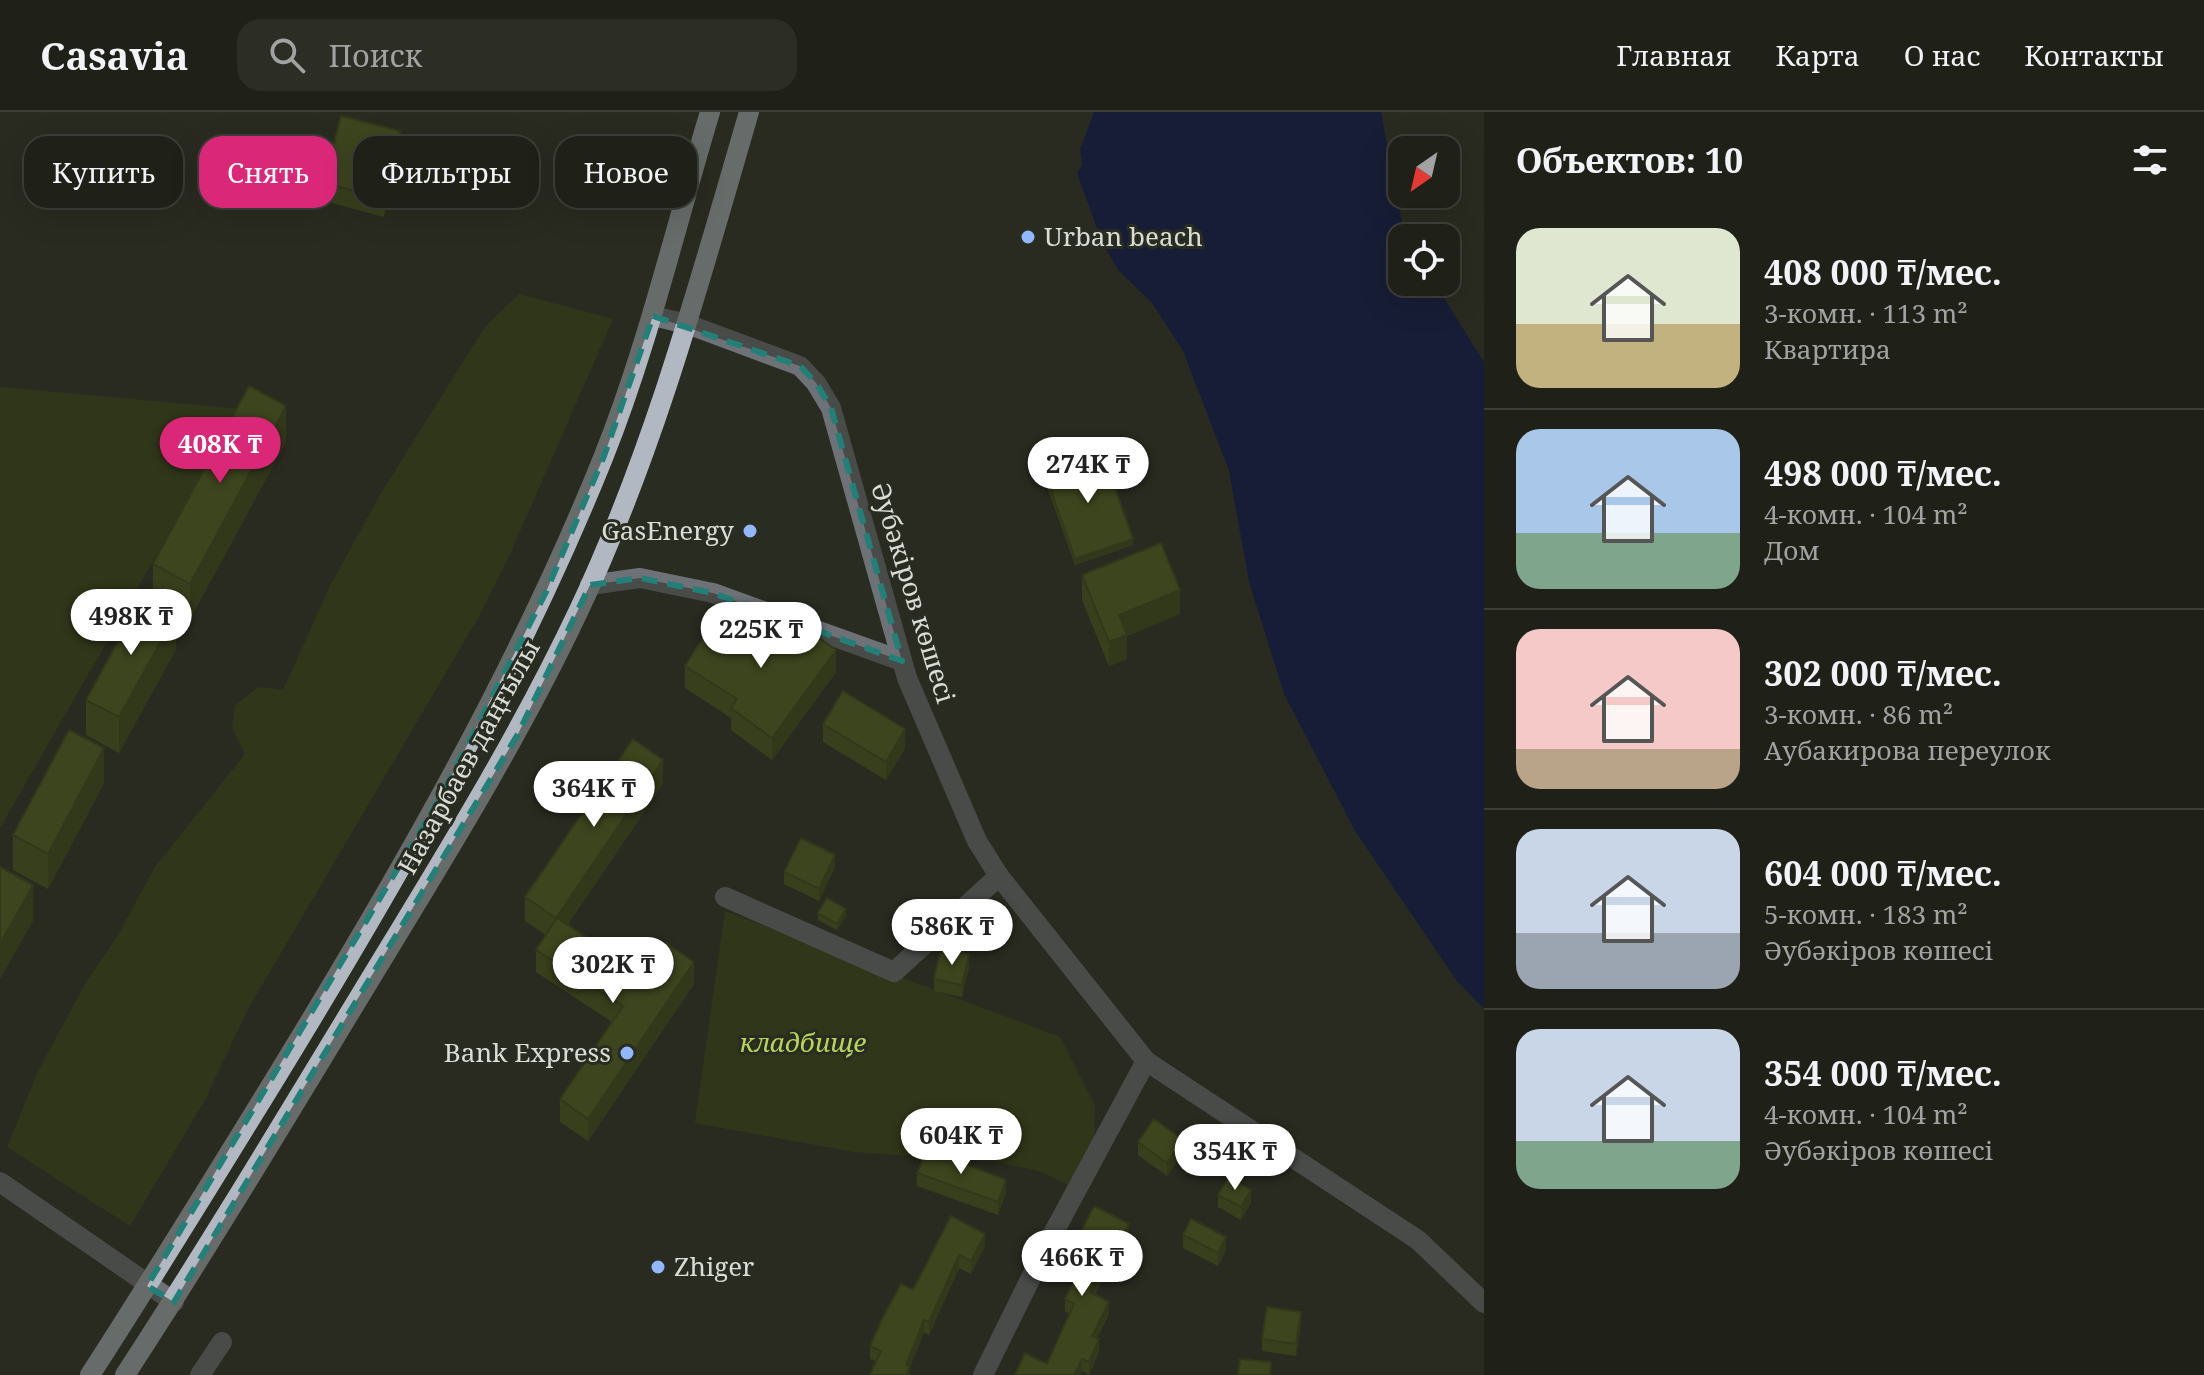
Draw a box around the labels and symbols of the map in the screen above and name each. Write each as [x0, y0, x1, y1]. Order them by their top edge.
north arrow [1388, 136, 1460, 208]
place label: Urban beach [1044, 218, 1203, 254]
marker: Urban beach [1019, 228, 1037, 246]
pin: 408K ₸ [155, 417, 285, 485]
pin: 274K ₸ [1023, 437, 1153, 505]
street label: Әубәкіров көшесі [863, 478, 965, 708]
place label: GasEnergy [601, 512, 734, 548]
marker: GasEnergy [741, 522, 759, 540]
pin: 498K ₸ [66, 589, 196, 657]
pin: 225K ₸ [696, 602, 826, 670]
street label: Назарбаев даңғылы [389, 633, 548, 880]
pin: 364K ₸ [529, 761, 659, 829]
pin: 586K ₸ [887, 899, 1017, 967]
pin: 302K ₸ [548, 937, 678, 1005]
park label: кладбище [740, 1024, 867, 1060]
place label: Bank Express [444, 1034, 611, 1070]
marker: Bank Express [618, 1044, 636, 1062]
pin: 604K ₸ [896, 1108, 1026, 1176]
pin: 354K ₸ [1170, 1124, 1300, 1192]
pin: 466K ₸ [1017, 1230, 1147, 1298]
place label: Zhiger [674, 1248, 754, 1284]
marker: Zhiger [649, 1258, 667, 1276]

